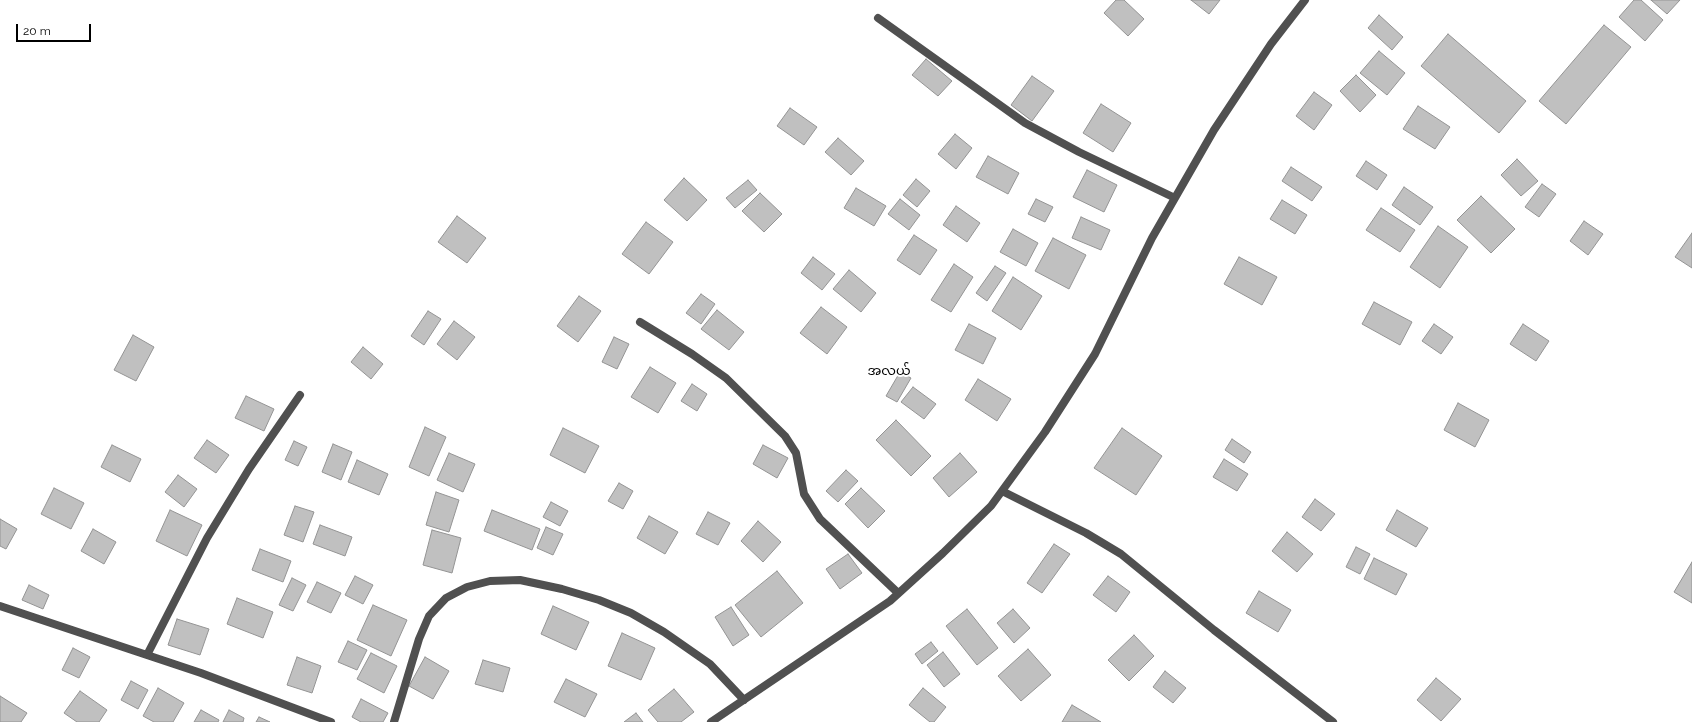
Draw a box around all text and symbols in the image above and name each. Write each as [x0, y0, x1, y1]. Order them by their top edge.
scale bar [18, 16, 93, 42]
text: 20 m [23, 24, 51, 38]
district label: အလယ် [867, 363, 911, 379]

